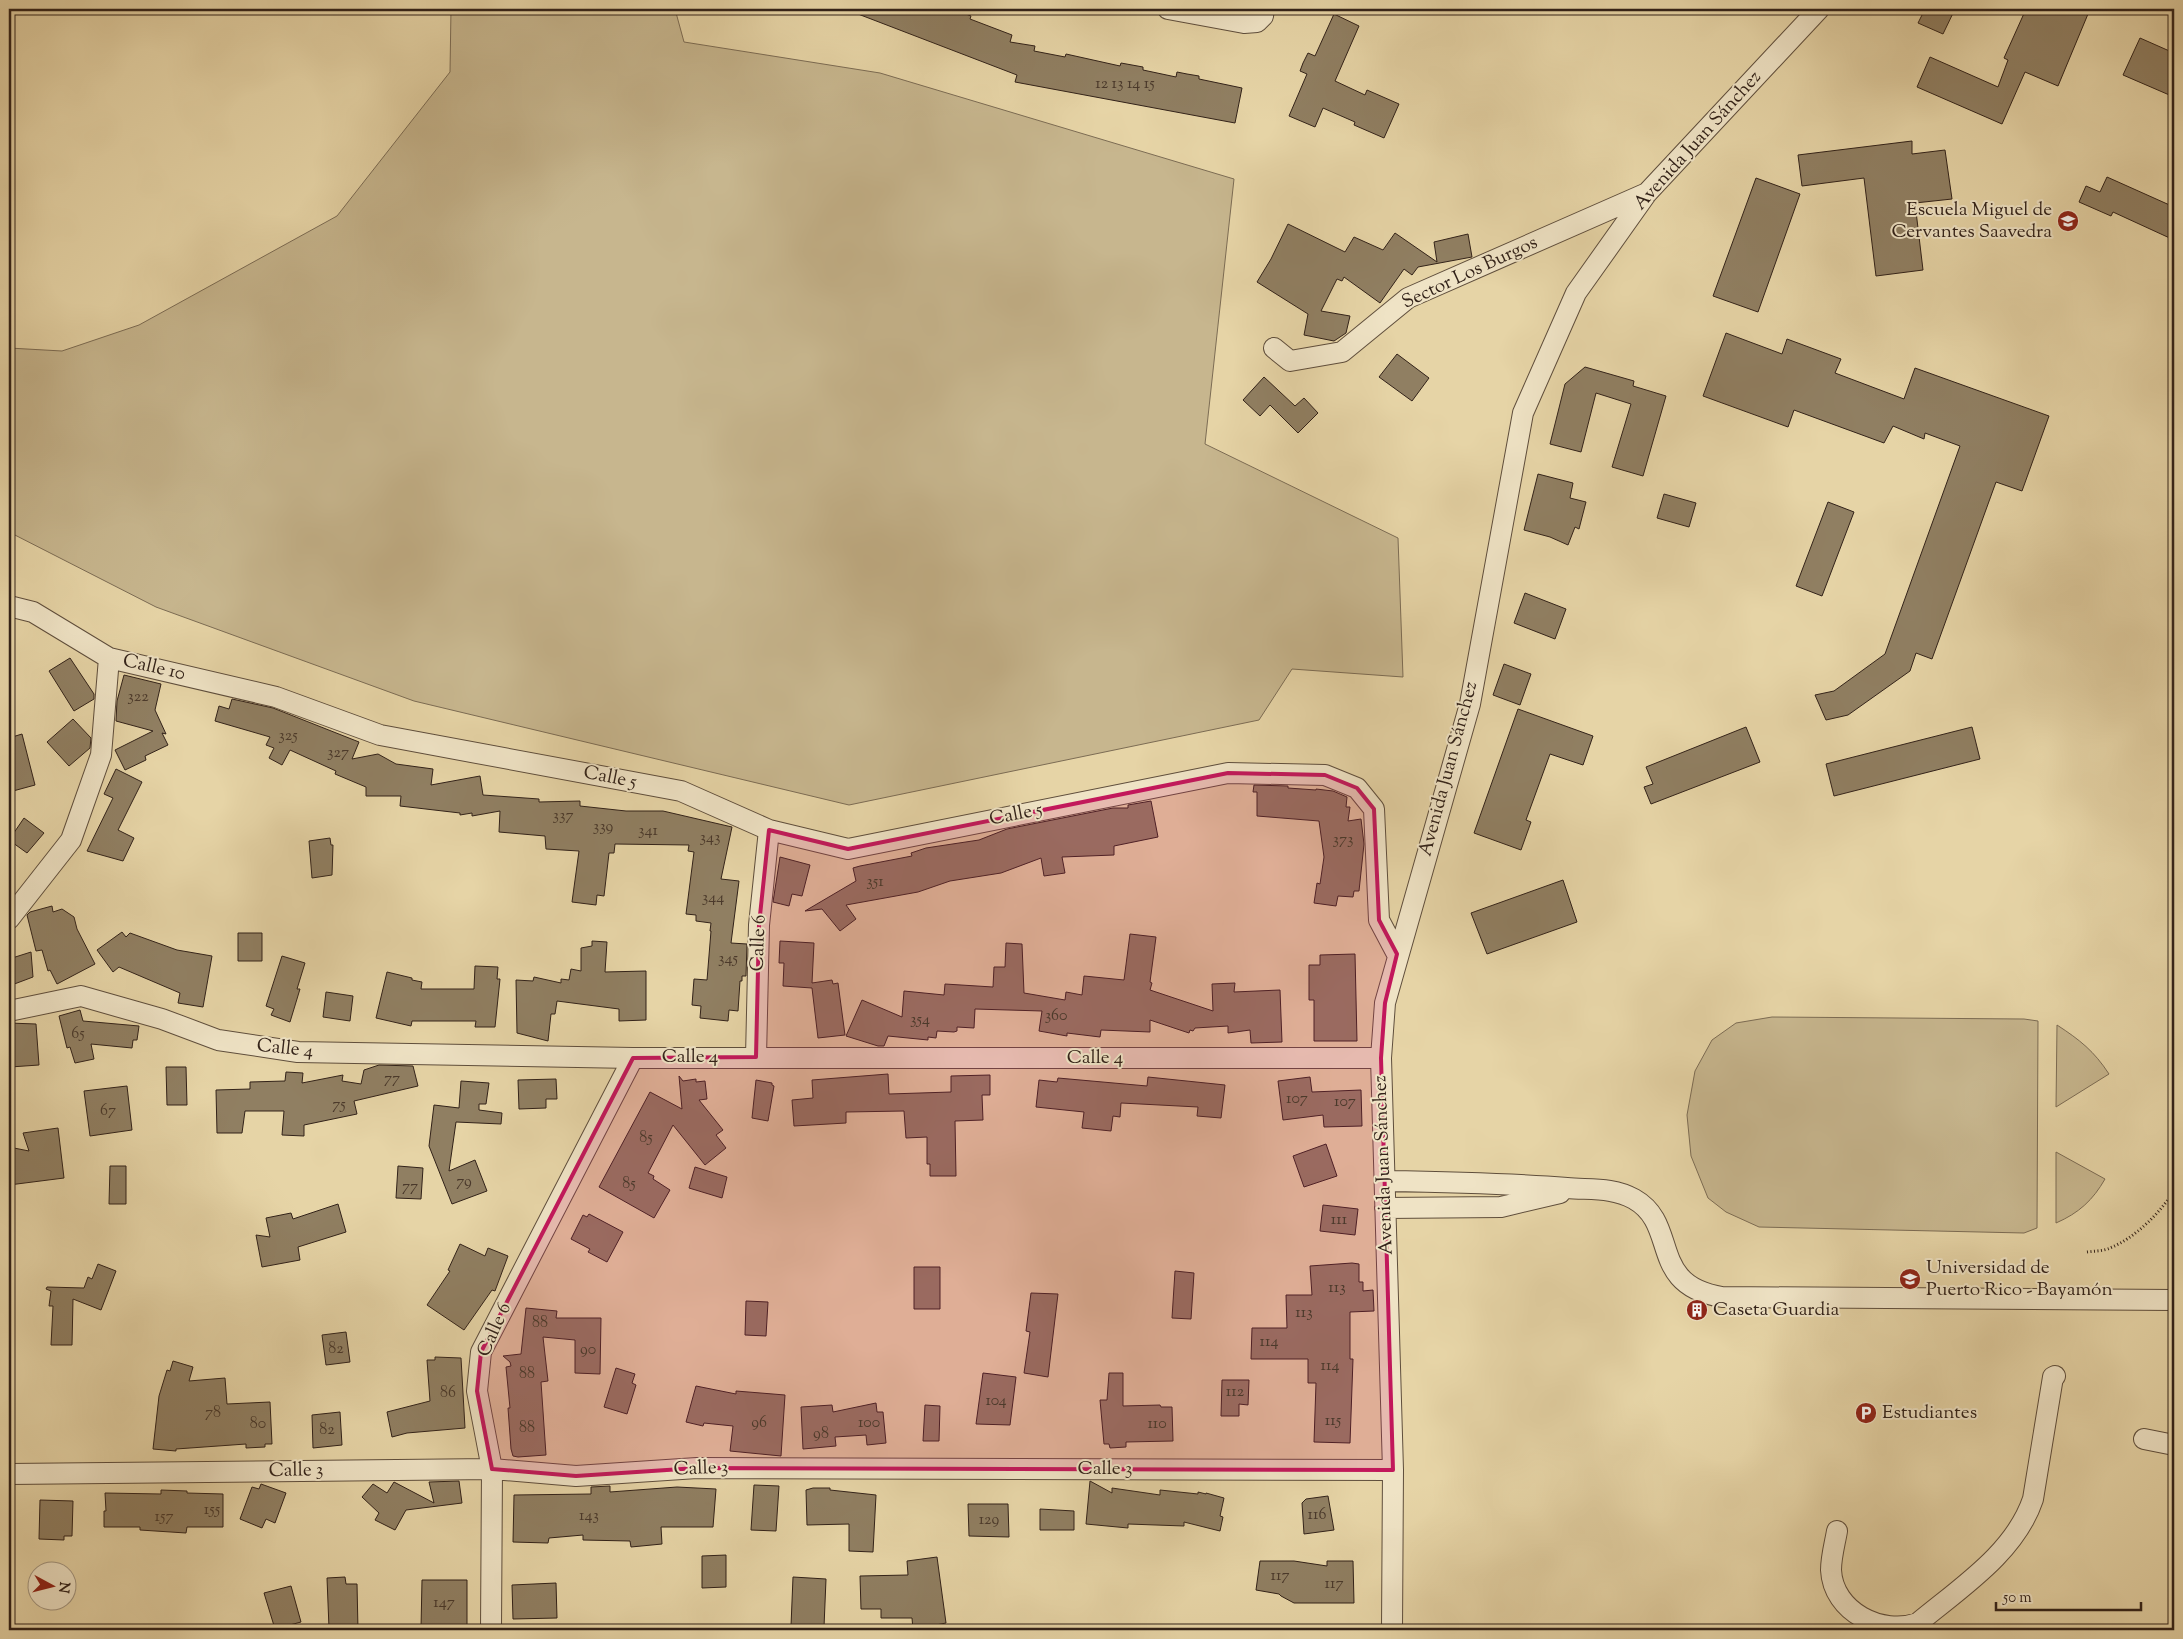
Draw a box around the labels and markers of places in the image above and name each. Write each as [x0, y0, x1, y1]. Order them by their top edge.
place label: Escuela Miguel de Cervantes Saavedra [1891, 197, 2052, 246]
school or university icon: Escuela Miguel de Cervantes Saavedra [2056, 209, 2080, 233]
place label: Universidad de Puerto Rico - Bayamón [1926, 1255, 2113, 1304]
school or university icon: Universidad de Puerto Rico - Bayamón [1898, 1267, 1922, 1291]
place label: Caseta Guardia [1713, 1297, 1840, 1324]
building icon: Caseta Guardia [1685, 1298, 1709, 1322]
place label: Estudiantes [1882, 1400, 1977, 1427]
parking icon: Estudiantes [1854, 1401, 1878, 1425]

